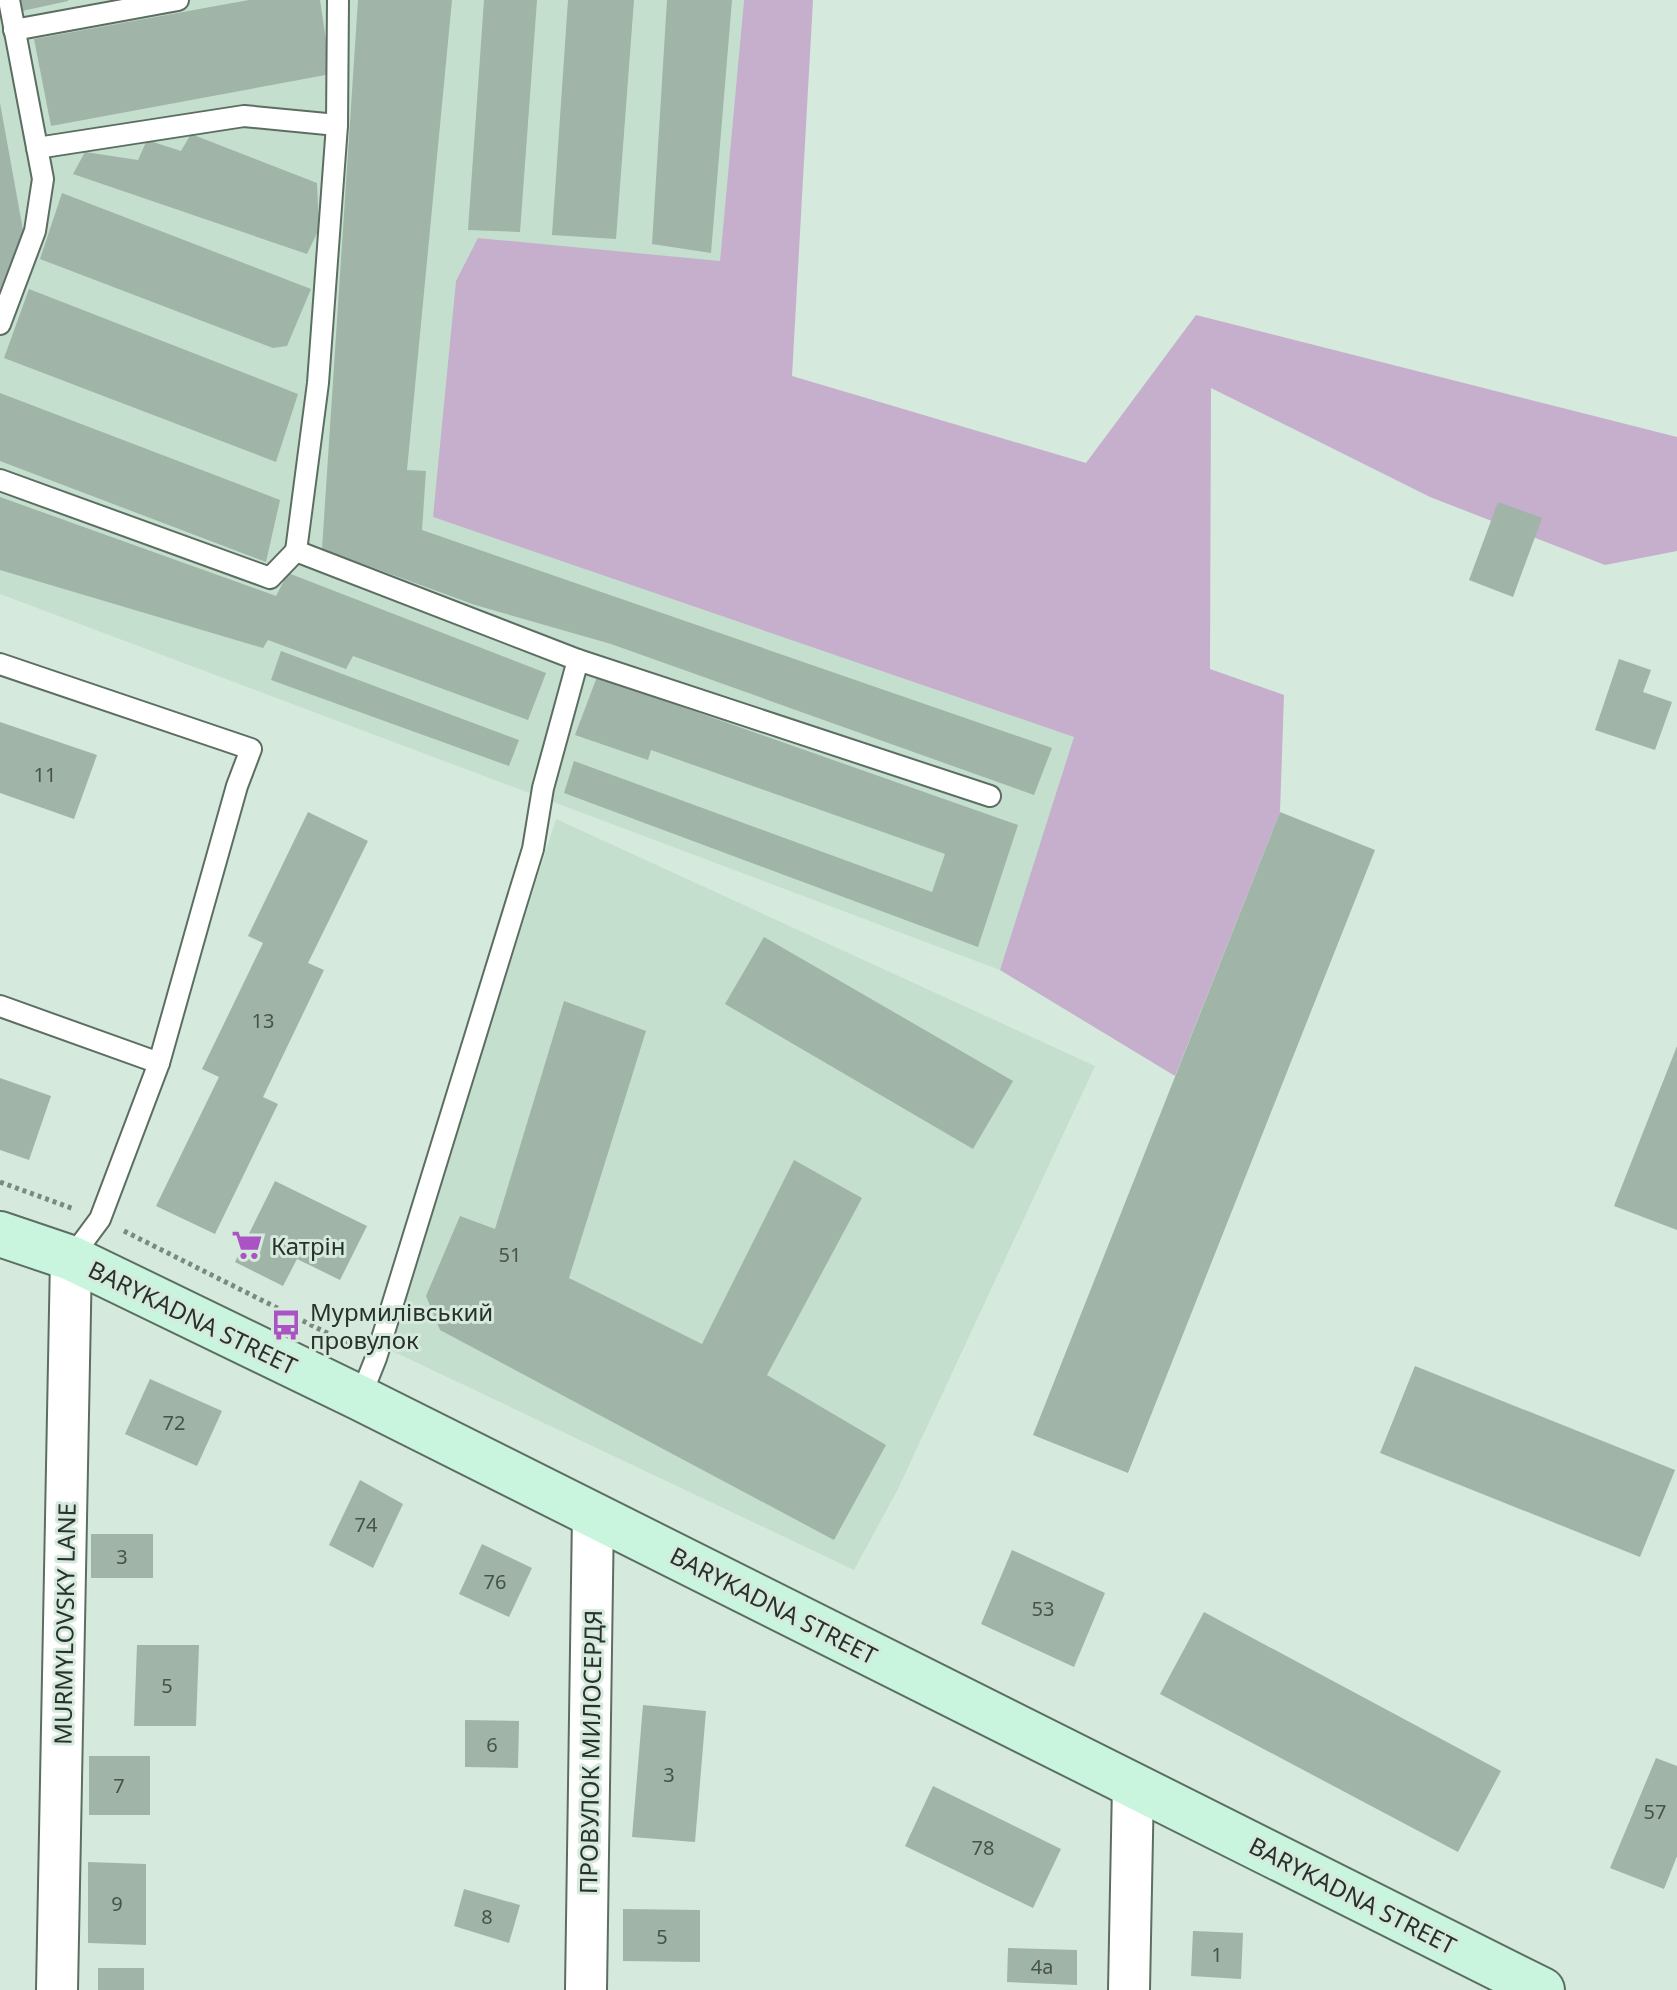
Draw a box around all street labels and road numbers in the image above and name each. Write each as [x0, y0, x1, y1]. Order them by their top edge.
street label: BARYKADNA STREET [83, 1252, 303, 1382]
street label: MURMYLOVSKY LANE [45, 1503, 83, 1745]
street label: BARYKADNA STREET [665, 1538, 884, 1672]
street label: ПРОВУЛОК МИЛОСЕРДЯ [571, 1610, 609, 1894]
street label: BARYKADNA STREET [1244, 1828, 1463, 1962]

